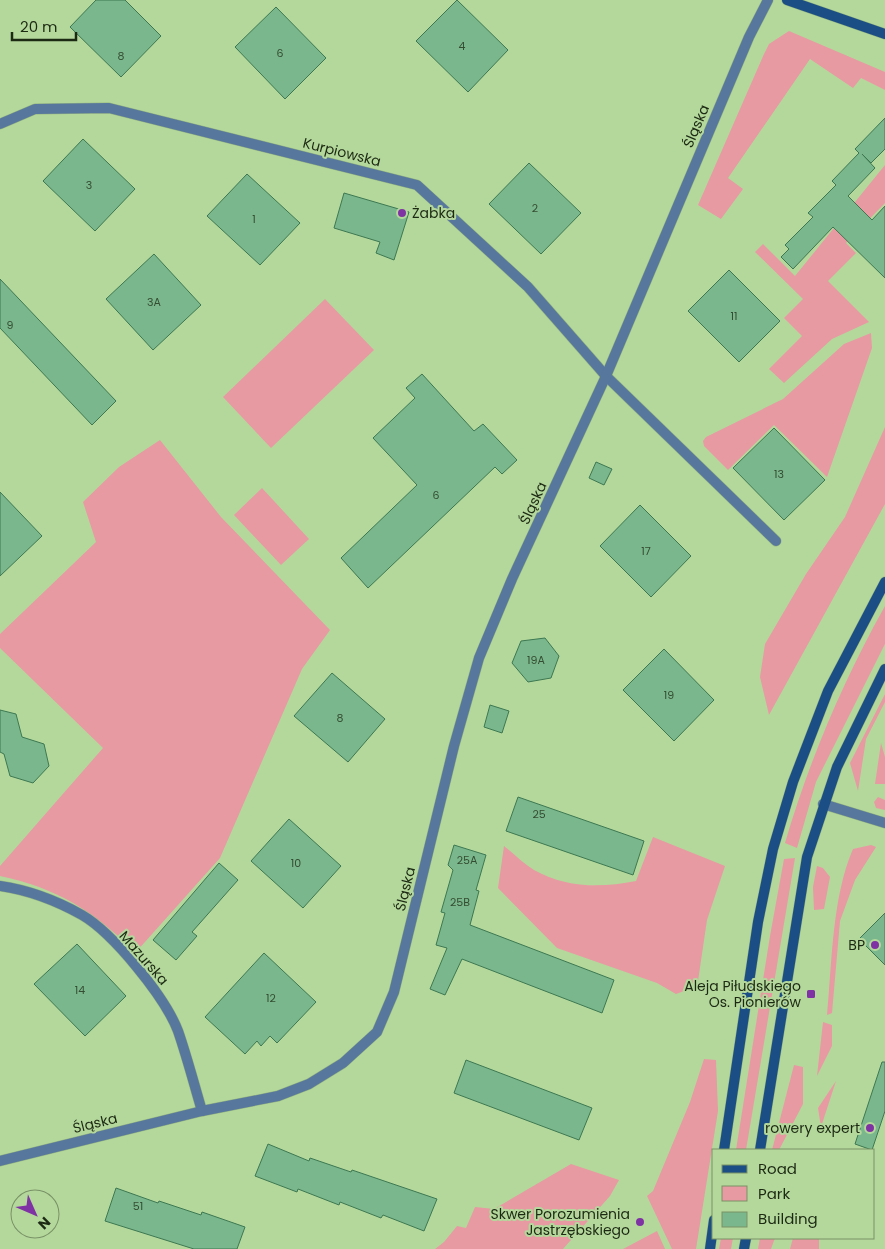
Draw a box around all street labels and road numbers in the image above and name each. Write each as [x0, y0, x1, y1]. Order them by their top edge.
street label: Śląska [678, 101, 714, 151]
street label: Kurpiowska [301, 133, 383, 171]
street label: Śląska [514, 478, 552, 528]
street label: Śląska [390, 865, 420, 913]
street label: Mazurska [115, 927, 173, 989]
street label: Śląska [71, 1108, 119, 1138]

